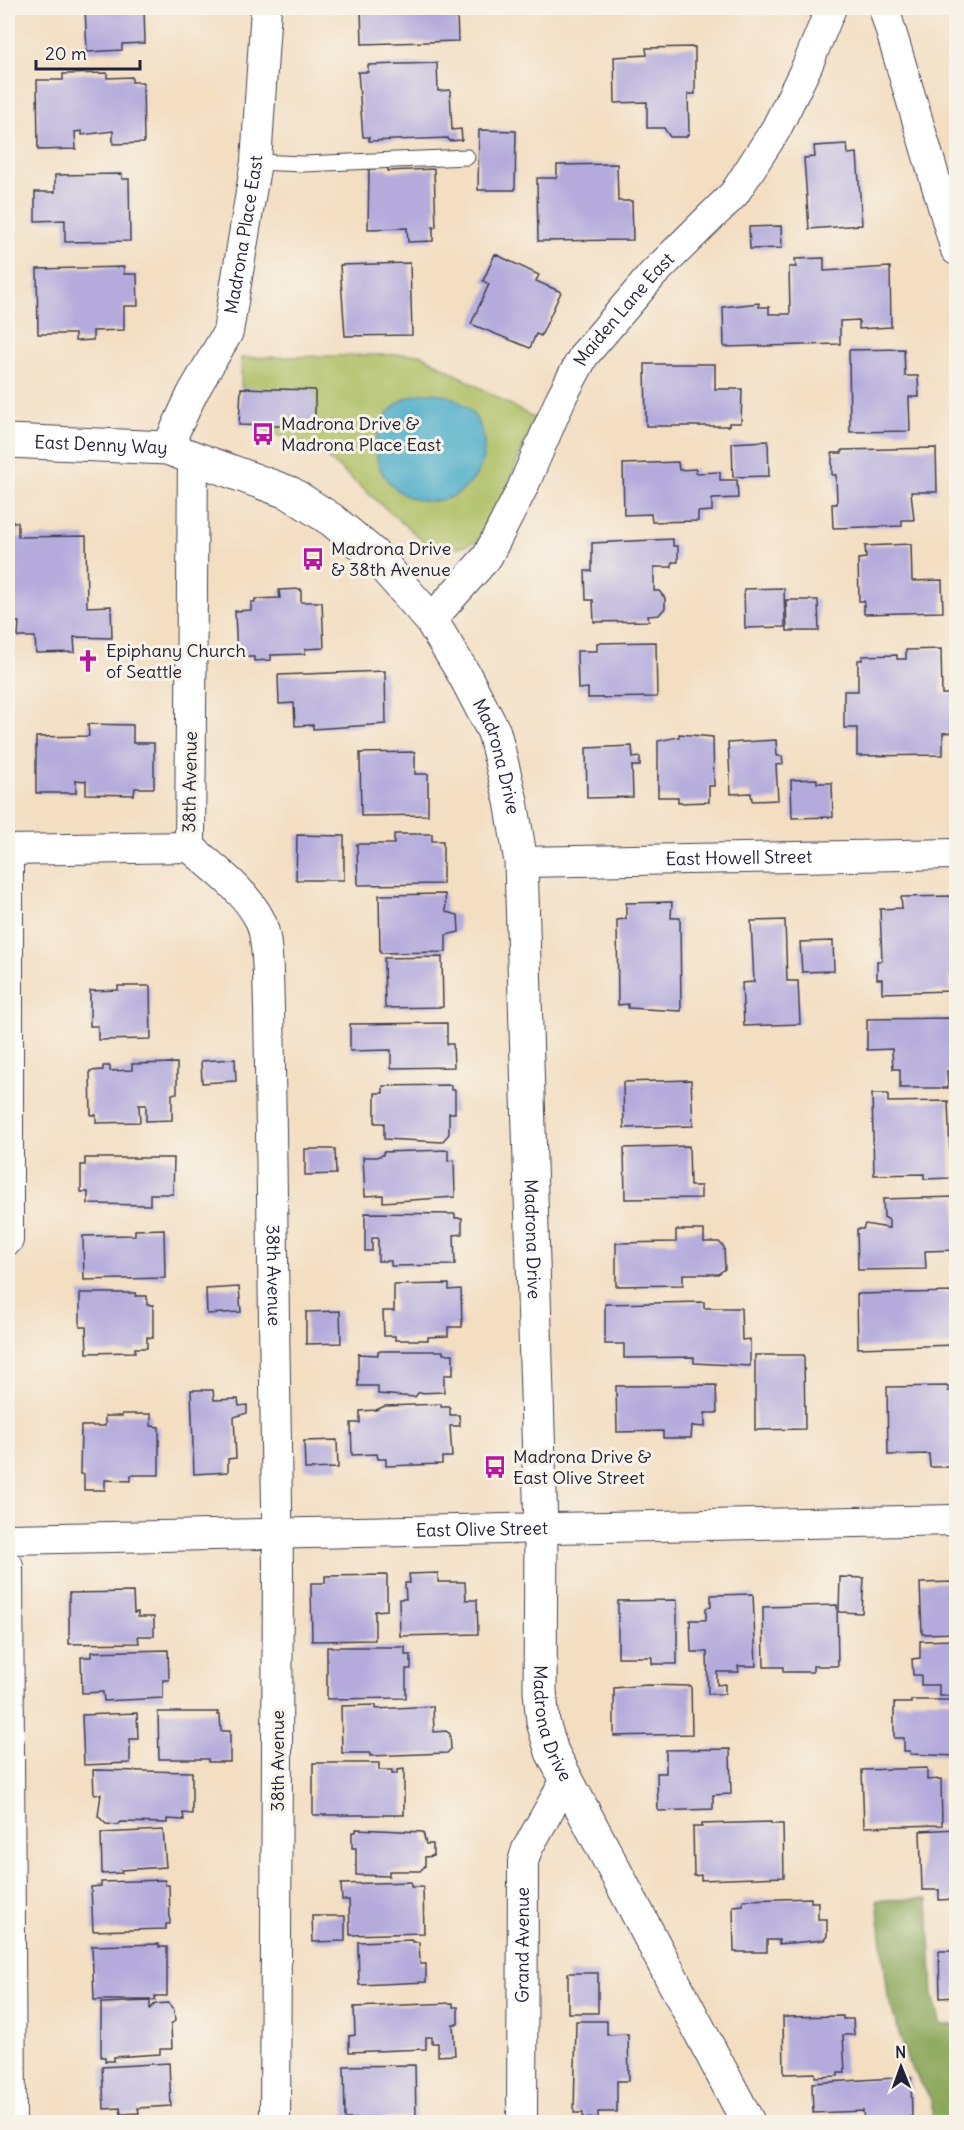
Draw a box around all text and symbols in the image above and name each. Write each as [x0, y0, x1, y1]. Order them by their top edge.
scale bar [36, 33, 140, 71]
text: 20 m [45, 42, 87, 65]
street label: Madrona Place East [219, 155, 267, 315]
street label: Maiden Lane East [568, 247, 679, 370]
place label: Madrona Drive & Madrona Place East [281, 412, 441, 456]
bus stop icon: Madrona Drive & Madrona Place East [250, 421, 276, 447]
street label: East Denny Way [34, 430, 168, 459]
place label: Madrona Drive & 38th Avenue [331, 537, 451, 581]
bus stop icon: Madrona Drive & 38th Avenue [300, 546, 326, 572]
place label: Epiphany Church of Seattle [106, 639, 246, 683]
church icon: Epiphany Church of Seattle [75, 648, 101, 674]
street label: Madrona Drive [468, 695, 525, 816]
street label: 38th Avenue [177, 731, 202, 833]
street label: East Howell Street [665, 845, 812, 870]
street label: Madrona Drive [520, 1179, 546, 1300]
street label: 38th Avenue [261, 1224, 286, 1326]
place label: Madrona Drive & East Olive Street [513, 1445, 651, 1489]
bus stop icon: Madrona Drive & East Olive Street [482, 1454, 508, 1480]
street label: East Olive Street [416, 1516, 548, 1542]
street label: Madrona Drive [529, 1665, 577, 1785]
street label: 38th Avenue [266, 1710, 289, 1812]
street label: Grand Avenue [510, 1887, 534, 2003]
north arrow [871, 2037, 931, 2097]
text: N [895, 2042, 906, 2062]

